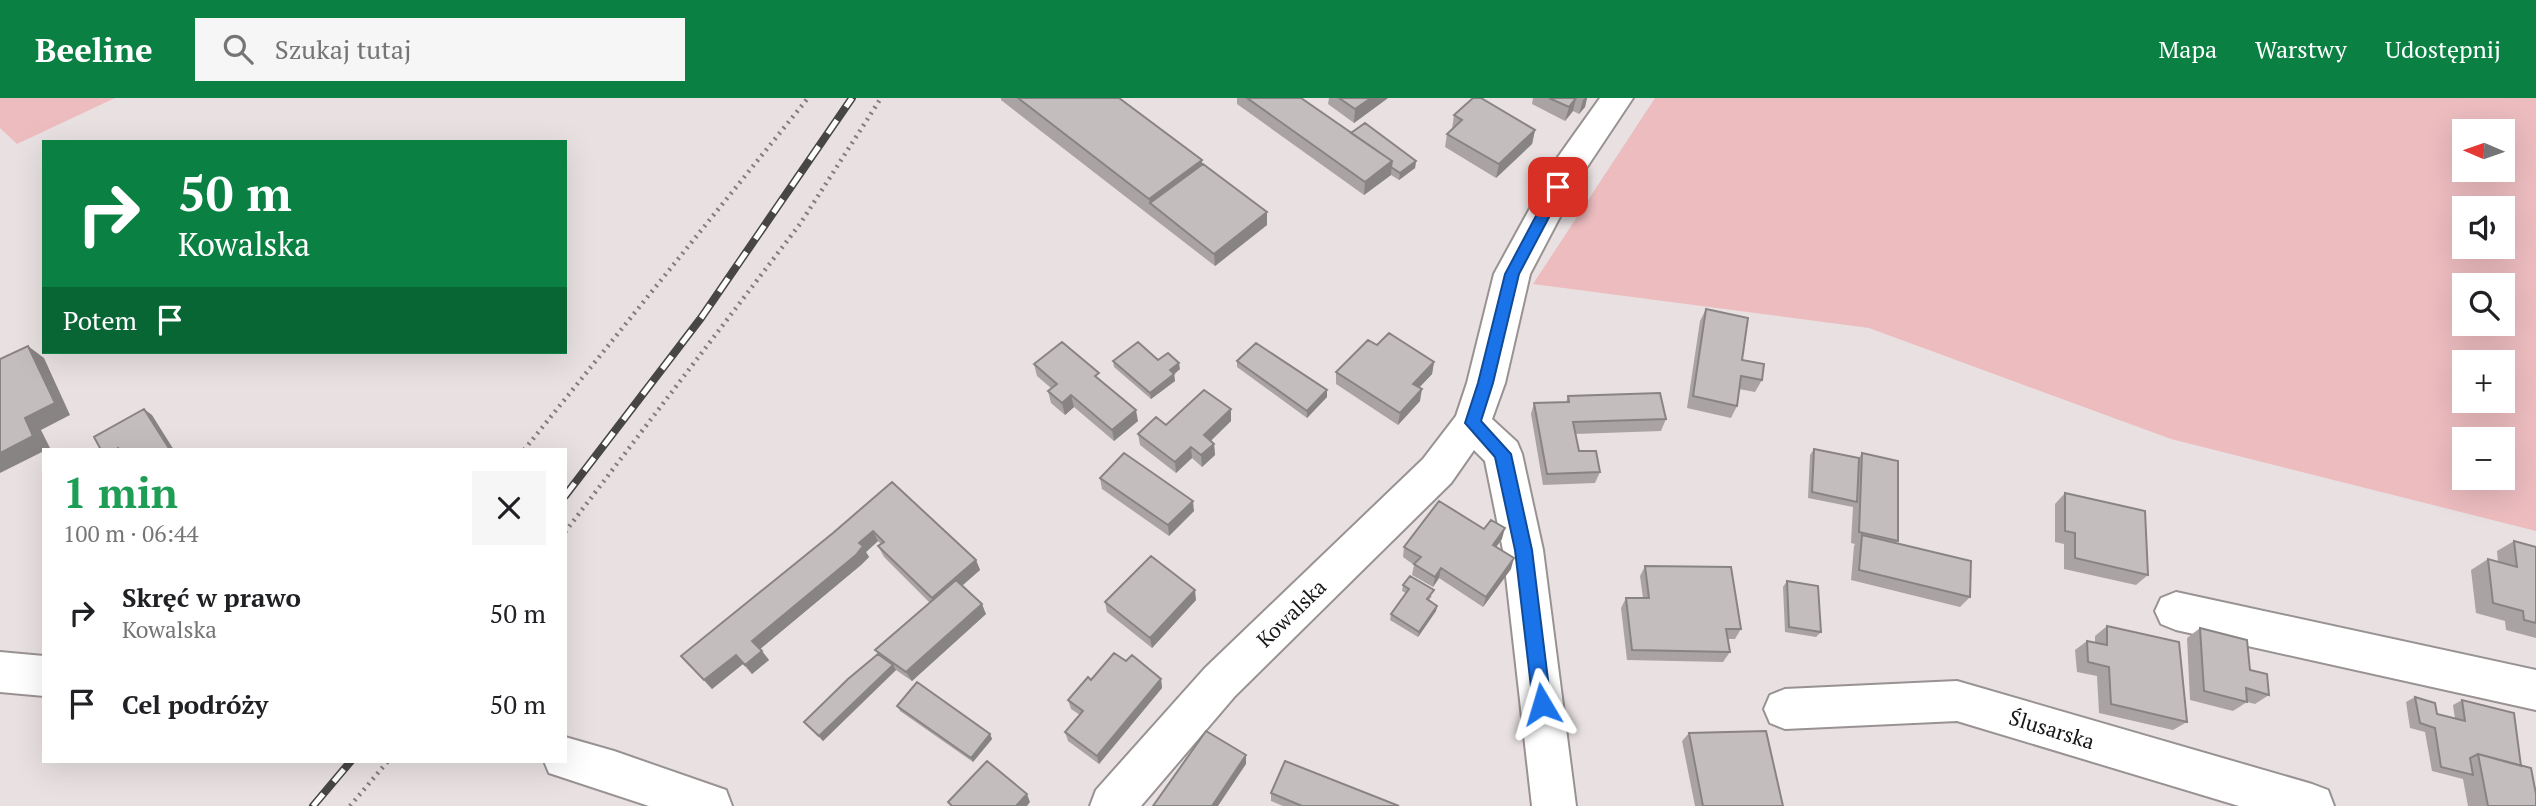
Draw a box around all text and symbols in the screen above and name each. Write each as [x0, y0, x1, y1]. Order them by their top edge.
search box [195, 18, 685, 81]
text: Beeline [35, 28, 153, 71]
icon: search [219, 30, 257, 68]
text: Szukaj tutaj [275, 32, 411, 66]
text: Mapa [2158, 33, 2217, 65]
text: Warstwy [2255, 33, 2347, 65]
text: Udostępnij [2385, 33, 2501, 65]
north arrow [2452, 119, 2515, 182]
map controls [2452, 119, 2515, 490]
pin [1528, 157, 1588, 217]
text: 50 m [178, 160, 292, 225]
icon: right [63, 168, 154, 259]
icon: arrive [1539, 168, 1577, 206]
button: sound [2452, 196, 2515, 259]
text: Kowalska [178, 223, 310, 265]
button: search [2452, 273, 2515, 336]
icon: arrive [151, 301, 189, 339]
text: Potem [63, 303, 137, 337]
button: + [2452, 350, 2515, 413]
button: − [2452, 427, 2515, 490]
text: 1 min [63, 464, 178, 520]
button: close [472, 471, 546, 545]
text: 100 m · 06:44 [63, 518, 198, 549]
street label: Kowalska [1250, 573, 1332, 653]
text: Skręć w prawo [122, 580, 301, 614]
icon: right [63, 594, 101, 632]
text: 50 m [490, 596, 546, 630]
text: Kowalska [122, 614, 217, 645]
position arrow [1505, 667, 1579, 741]
icon: arrive [63, 685, 101, 723]
text: Cel podróży [122, 687, 268, 721]
text: 50 m [490, 687, 546, 721]
street label: Ślusarska [2006, 703, 2099, 755]

